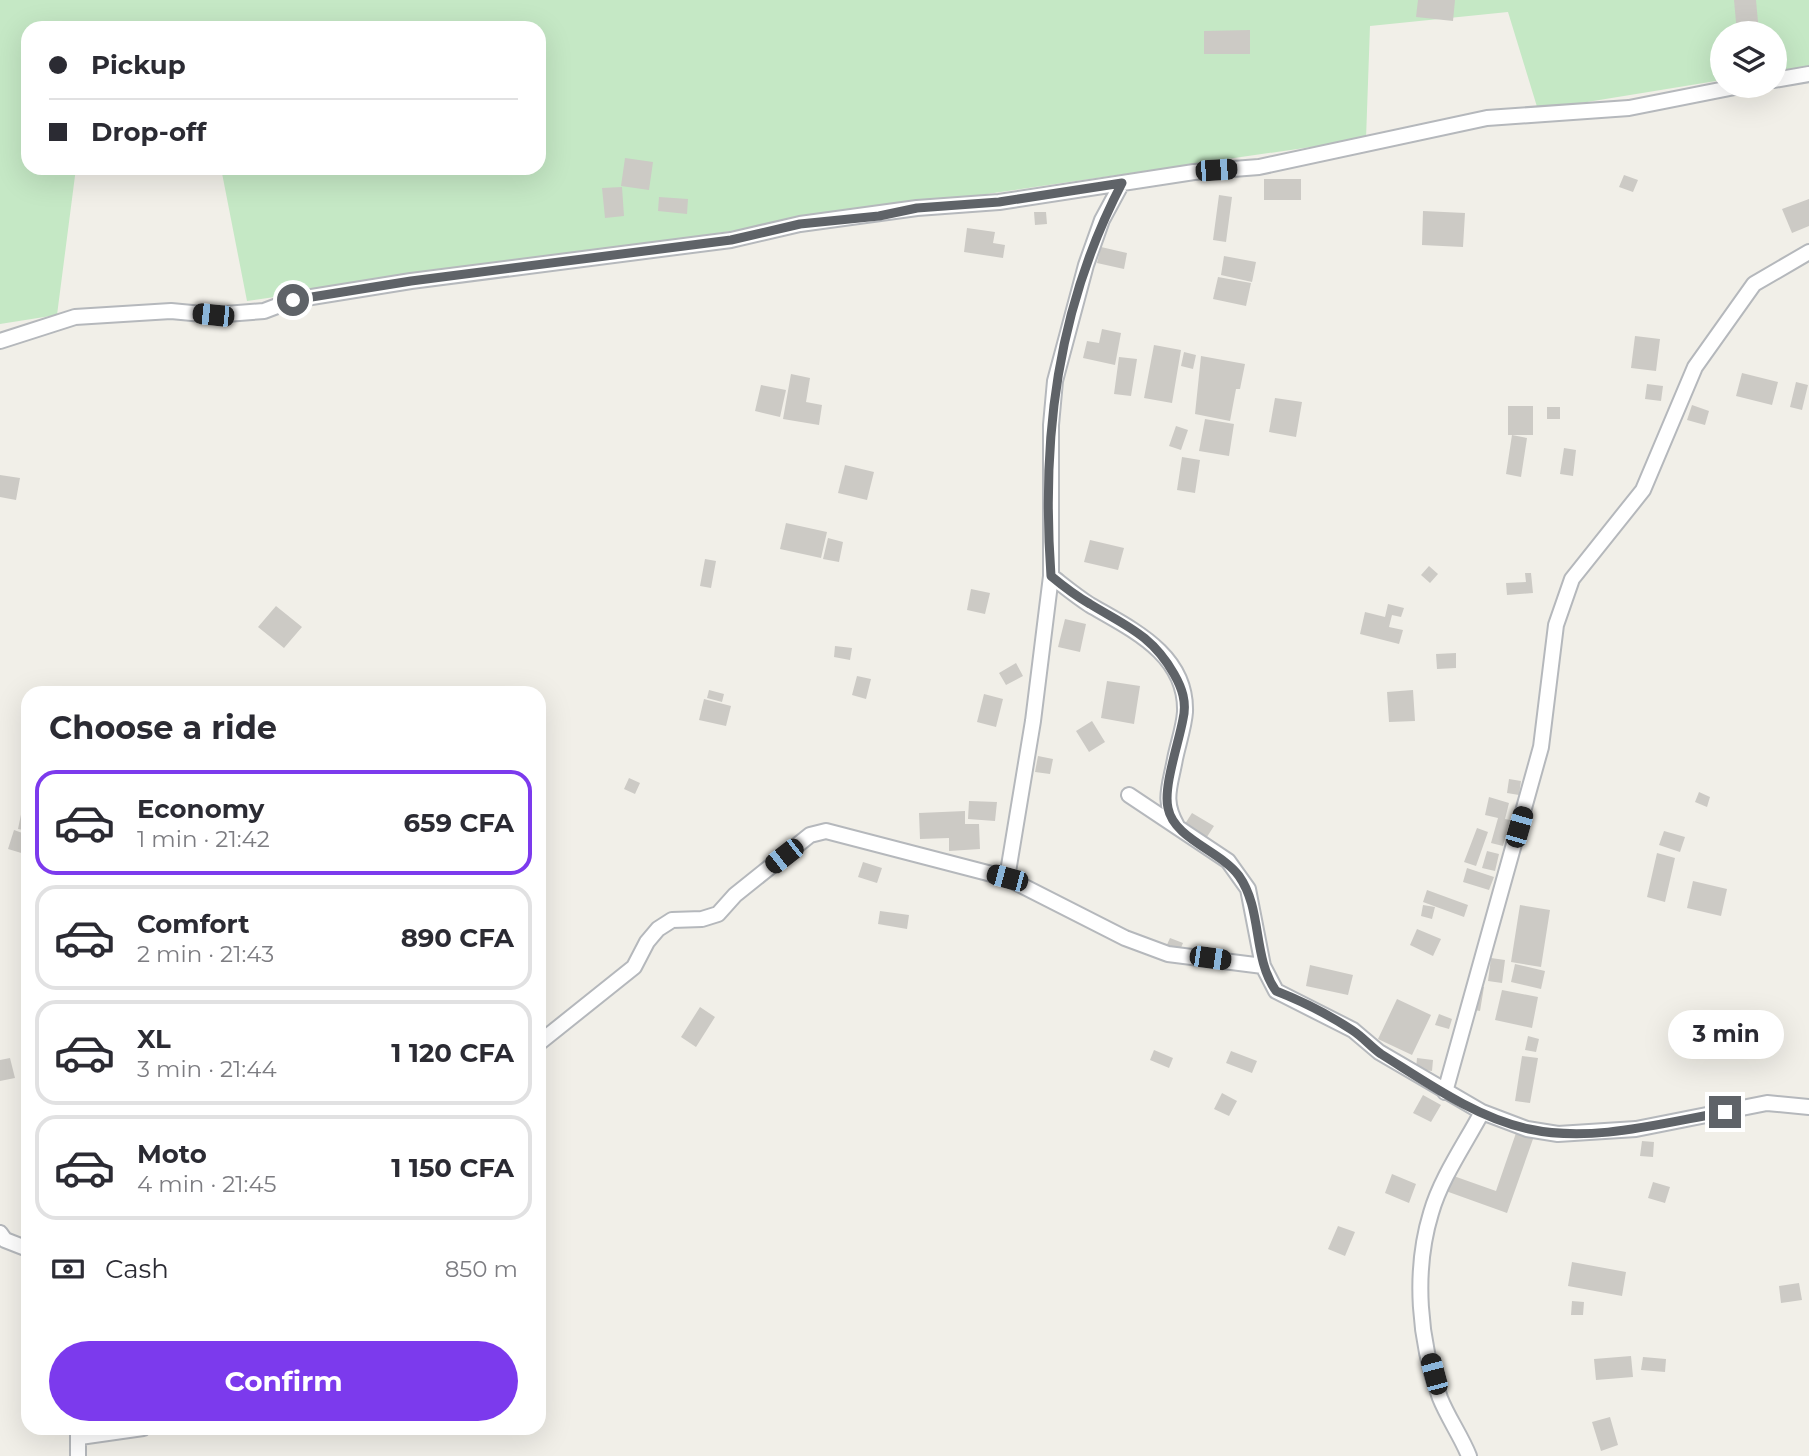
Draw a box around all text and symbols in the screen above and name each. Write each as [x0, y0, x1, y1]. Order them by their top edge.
map controls [1710, 21, 1787, 98]
button: layers [1710, 21, 1787, 98]
text: Pickup [91, 49, 186, 81]
text: Drop-off [91, 116, 206, 148]
car [1195, 158, 1238, 182]
route start [277, 284, 309, 316]
car [192, 302, 235, 328]
text: Choose a ride [49, 708, 277, 747]
icon: car [53, 791, 116, 854]
text: Economy [137, 793, 264, 825]
car [1504, 804, 1535, 850]
text: 659 CFA [403, 807, 514, 839]
text: 1 min · 21:42 [137, 825, 270, 853]
car [761, 835, 808, 877]
car [984, 862, 1031, 894]
icon: car [53, 906, 116, 969]
text: Comfort [137, 908, 249, 940]
text: 890 CFA [401, 922, 514, 954]
text: 2 min · 21:43 [137, 940, 274, 968]
car [1188, 945, 1233, 971]
callout: 3 min [1667, 1010, 1783, 1060]
text: 3 min [1692, 1020, 1760, 1048]
icon: car [53, 1021, 116, 1084]
text: XL [137, 1023, 171, 1055]
text: 1 120 CFA [391, 1037, 514, 1069]
text: 3 min · 21:44 [137, 1055, 277, 1083]
route end [1709, 1096, 1741, 1128]
icon: car [53, 1136, 116, 1199]
text: Moto [137, 1138, 207, 1170]
text: 1 150 CFA [391, 1152, 514, 1184]
text: 4 min · 21:45 [137, 1170, 277, 1198]
icon: cash [49, 1250, 87, 1288]
text: Cash [105, 1253, 169, 1285]
text: 850 m [445, 1255, 518, 1283]
button: Confirm [49, 1341, 518, 1421]
car [1419, 1351, 1450, 1397]

